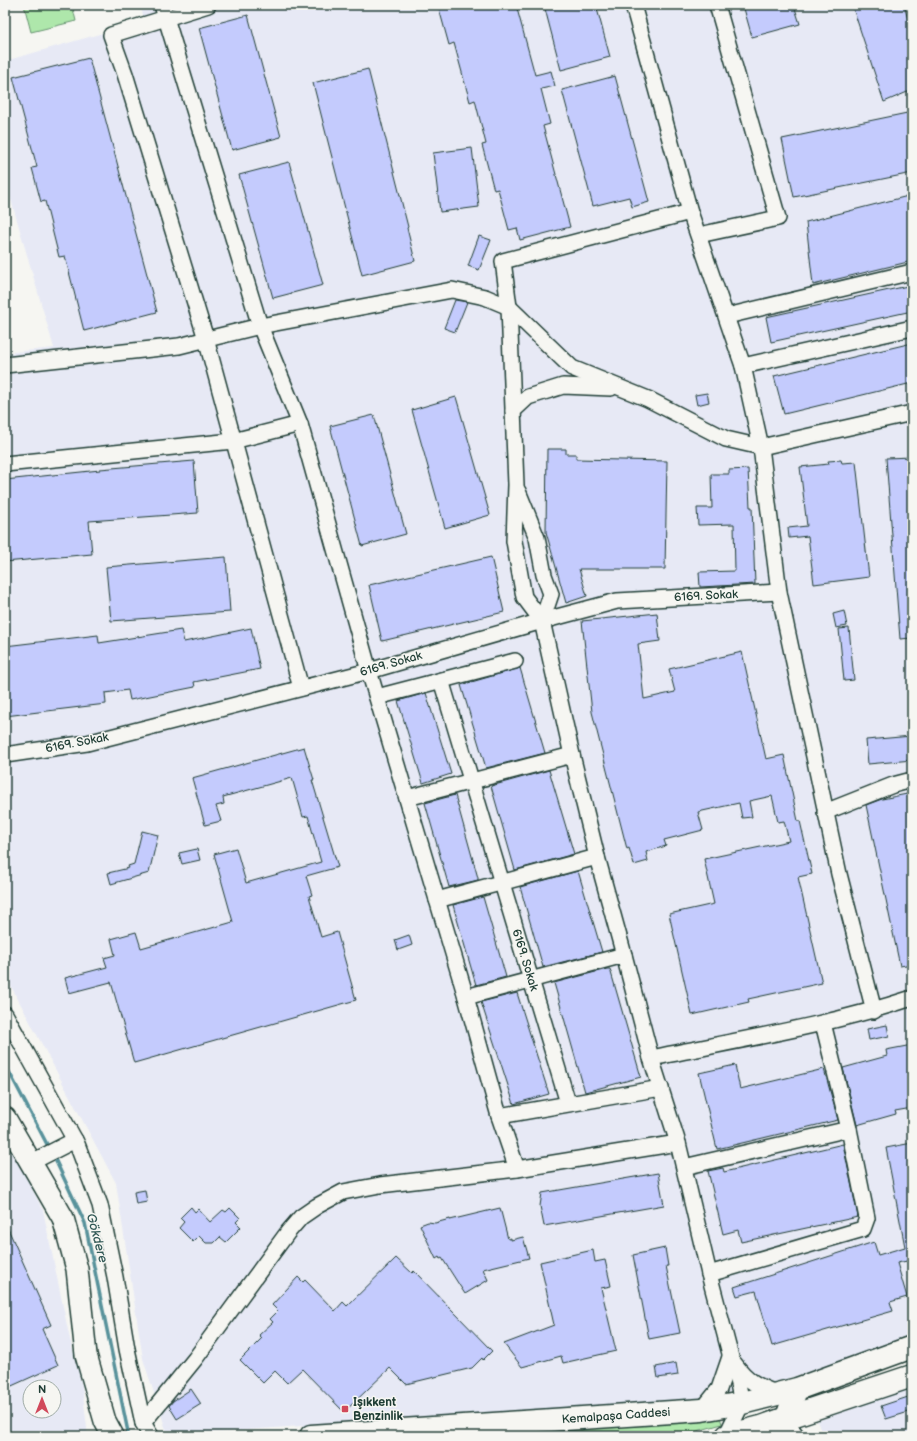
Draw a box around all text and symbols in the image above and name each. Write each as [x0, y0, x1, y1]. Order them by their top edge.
street label: 6169. Sokak [674, 587, 738, 605]
street label: 6169. Sokak [358, 648, 424, 680]
street label: 6169. Sokak [44, 730, 110, 756]
street label: 6169. Sokak [508, 927, 542, 993]
water label: Gökdere [83, 1212, 111, 1265]
north arrow [22, 1379, 62, 1419]
text: N [38, 1383, 46, 1396]
place label: Işıkkent Benzinlik [353, 1395, 404, 1424]
marker: Işıkkent Benzinlik [340, 1404, 350, 1414]
street label: Kemalpaşa Caddesi [561, 1405, 671, 1427]

